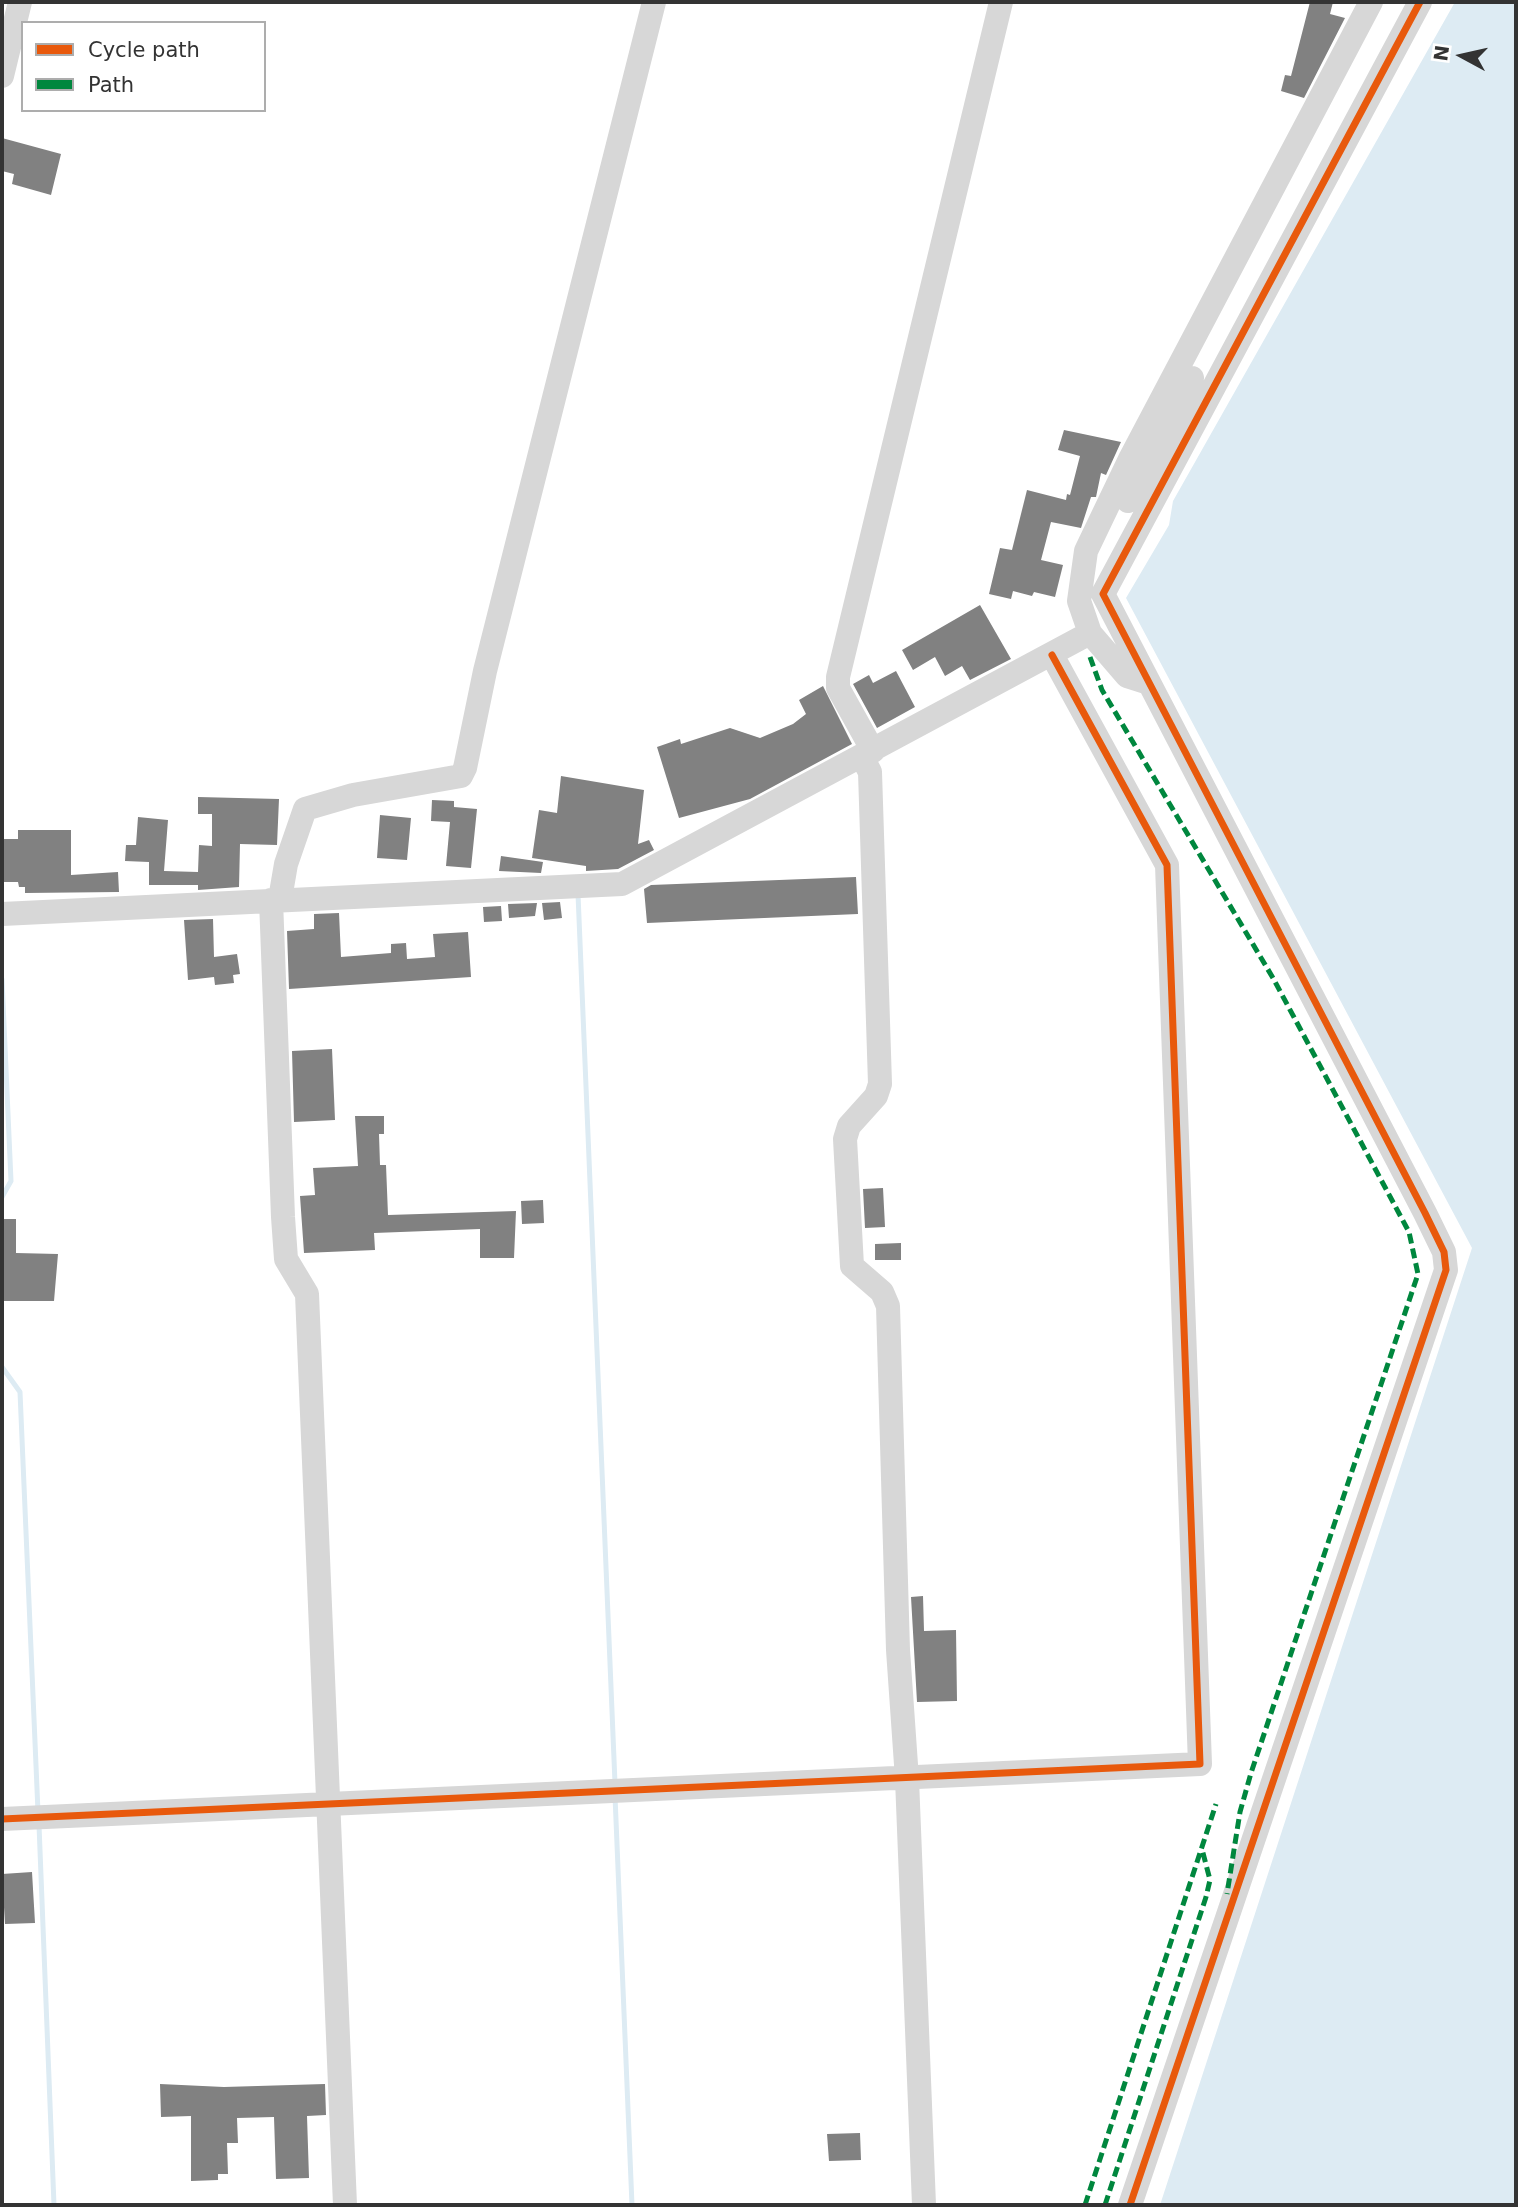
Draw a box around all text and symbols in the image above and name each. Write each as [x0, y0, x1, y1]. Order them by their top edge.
legend [21, 21, 266, 112]
north arrow [1427, 21, 1497, 91]
text: Cycle path [88, 38, 200, 62]
text: N [1429, 44, 1453, 62]
text: Path [88, 73, 134, 97]

